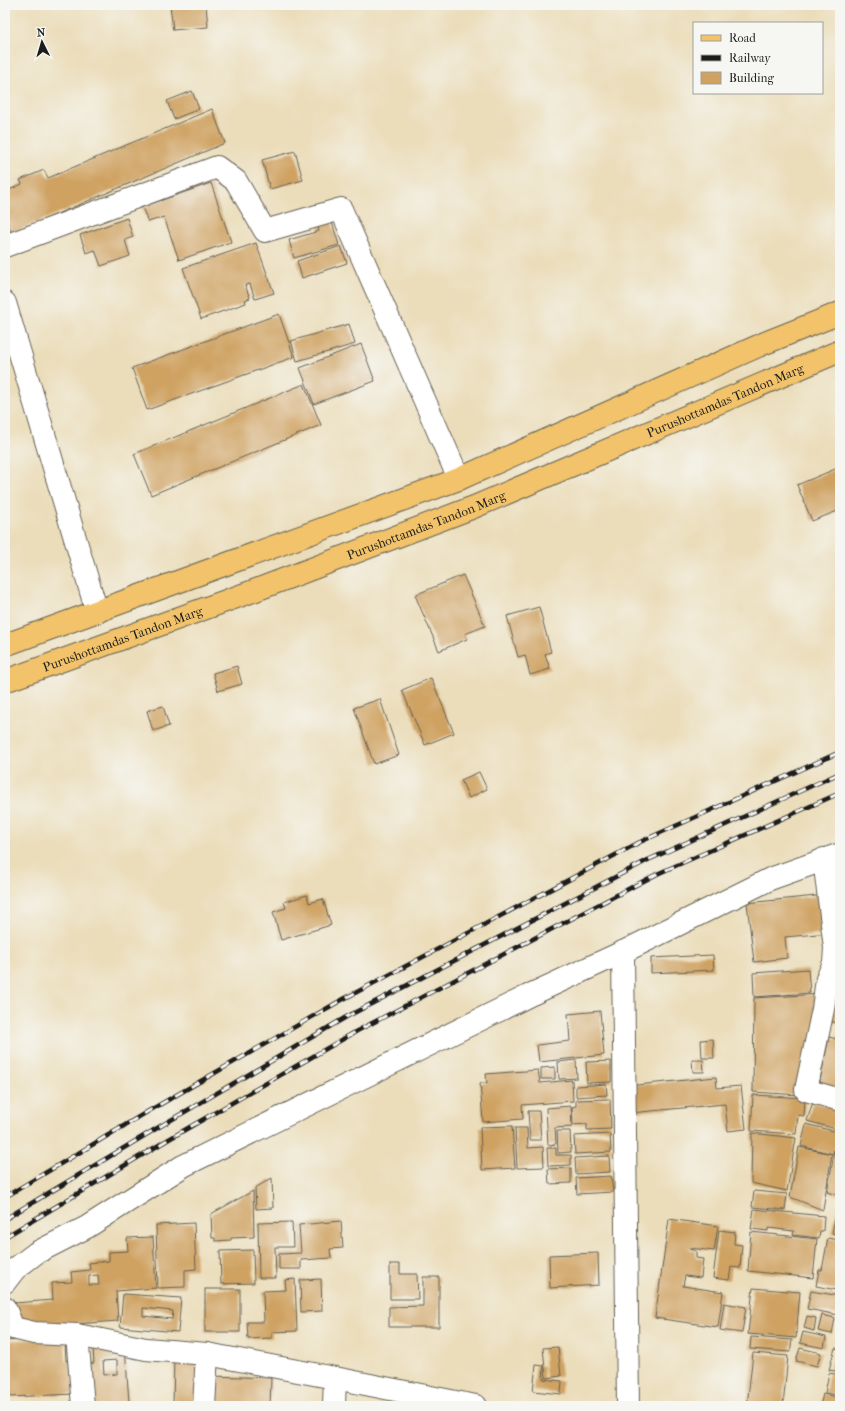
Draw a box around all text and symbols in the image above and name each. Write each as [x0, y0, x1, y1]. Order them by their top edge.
north arrow [22, 22, 62, 62]
legend [693, 22, 823, 94]
text: N [36, 26, 47, 39]
text: Road [729, 31, 756, 45]
text: Railway [729, 51, 771, 65]
text: Building [729, 71, 774, 85]
street label: Purushottamdas Tandon Marg [644, 360, 807, 441]
street label: Purushottamdas Tandon Marg [345, 487, 509, 563]
street label: Purushottamdas Tandon Marg [41, 603, 206, 675]

